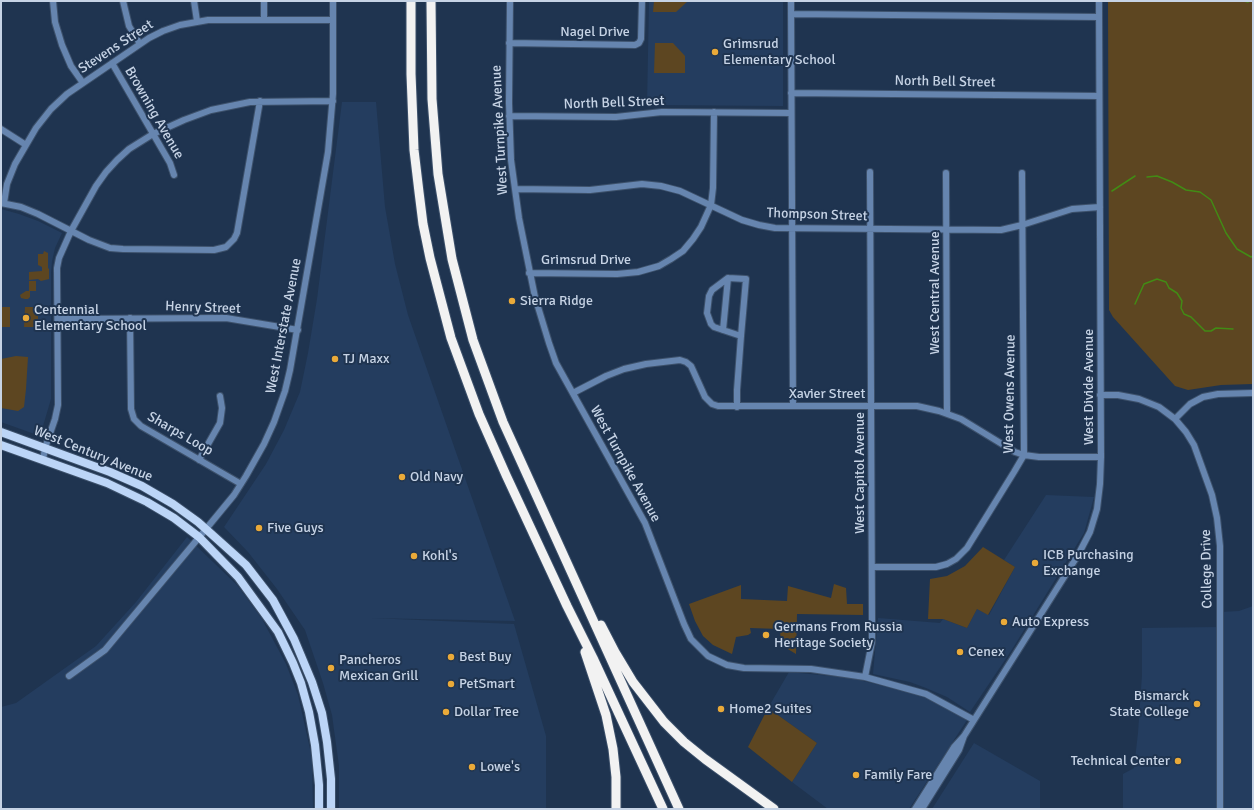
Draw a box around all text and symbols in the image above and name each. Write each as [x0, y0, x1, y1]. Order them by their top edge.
street label: Stevens Street [75, 17, 157, 77]
street label: Nagel Drive [560, 24, 630, 40]
place label: Grimsrud Elementary School [723, 36, 836, 68]
marker: Grimsrud Elementary School [710, 47, 720, 57]
street label: Browning Avenue [121, 64, 187, 162]
street label: West Turnpike Avenue [488, 64, 512, 196]
street label: North Bell Street [894, 73, 996, 91]
street label: North Bell Street [563, 93, 665, 113]
street label: Thompson Street [766, 205, 868, 225]
street label: West Central Avenue [927, 231, 943, 355]
street label: Grimsrud Drive [541, 252, 631, 268]
street label: West Interstate Avenue [263, 257, 305, 395]
place label: Sierra Ridge [520, 293, 593, 309]
marker: Sierra Ridge [507, 296, 517, 306]
street label: Henry Street [165, 298, 241, 318]
place label: Centennial Elementary School [34, 302, 147, 334]
marker: Centennial Elementary School [21, 313, 31, 323]
street label: West Divide Avenue [1081, 329, 1097, 445]
street label: West Owens Avenue [1001, 334, 1019, 454]
place label: TJ Maxx [343, 351, 389, 367]
marker: TJ Maxx [330, 354, 340, 364]
street label: Xavier Street [789, 386, 865, 402]
street label: West Turnpike Avenue [586, 403, 664, 525]
street label: Sharps Loop [144, 408, 216, 460]
street label: West Capitol Avenue [852, 412, 868, 534]
street label: West Century Avenue [31, 422, 155, 486]
place label: Old Navy [410, 469, 463, 485]
marker: Old Navy [397, 472, 407, 482]
place label: Five Guys [267, 520, 324, 536]
marker: Five Guys [254, 523, 264, 533]
street label: College Drive [1198, 529, 1216, 609]
place label: ICB Purchasing Exchange [1043, 547, 1134, 580]
place label: Kohl's [422, 548, 458, 564]
marker: Kohl's [409, 551, 419, 561]
marker: ICB Purchasing Exchange [1030, 558, 1040, 568]
place label: Auto Express [1012, 614, 1089, 630]
marker: Auto Express [999, 617, 1009, 627]
place label: Germans From Russia Heritage Society [774, 619, 903, 652]
marker: Germans From Russia Heritage Society [761, 630, 771, 640]
place label: Cenex [968, 644, 1004, 660]
marker: Cenex [955, 647, 965, 657]
place label: Best Buy [459, 649, 511, 665]
place label: Pancheros Mexican Grill [339, 652, 418, 684]
marker: Best Buy [446, 652, 456, 662]
marker: Pancheros Mexican Grill [326, 663, 336, 673]
place label: PetSmart [459, 676, 515, 692]
marker: PetSmart [446, 679, 456, 689]
place label: Bismarck State College [1110, 688, 1189, 720]
marker: Bismarck State College [1192, 699, 1202, 709]
place label: Home2 Suites [729, 701, 812, 717]
place label: Dollar Tree [454, 704, 519, 720]
marker: Home2 Suites [716, 704, 726, 714]
marker: Dollar Tree [441, 707, 451, 717]
place label: Technical Center [1071, 753, 1170, 769]
marker: Technical Center [1173, 756, 1183, 766]
place label: Lowe's [480, 759, 520, 775]
marker: Lowe's [467, 762, 477, 772]
place label: Family Fare [864, 767, 932, 783]
marker: Family Fare [851, 770, 861, 780]

